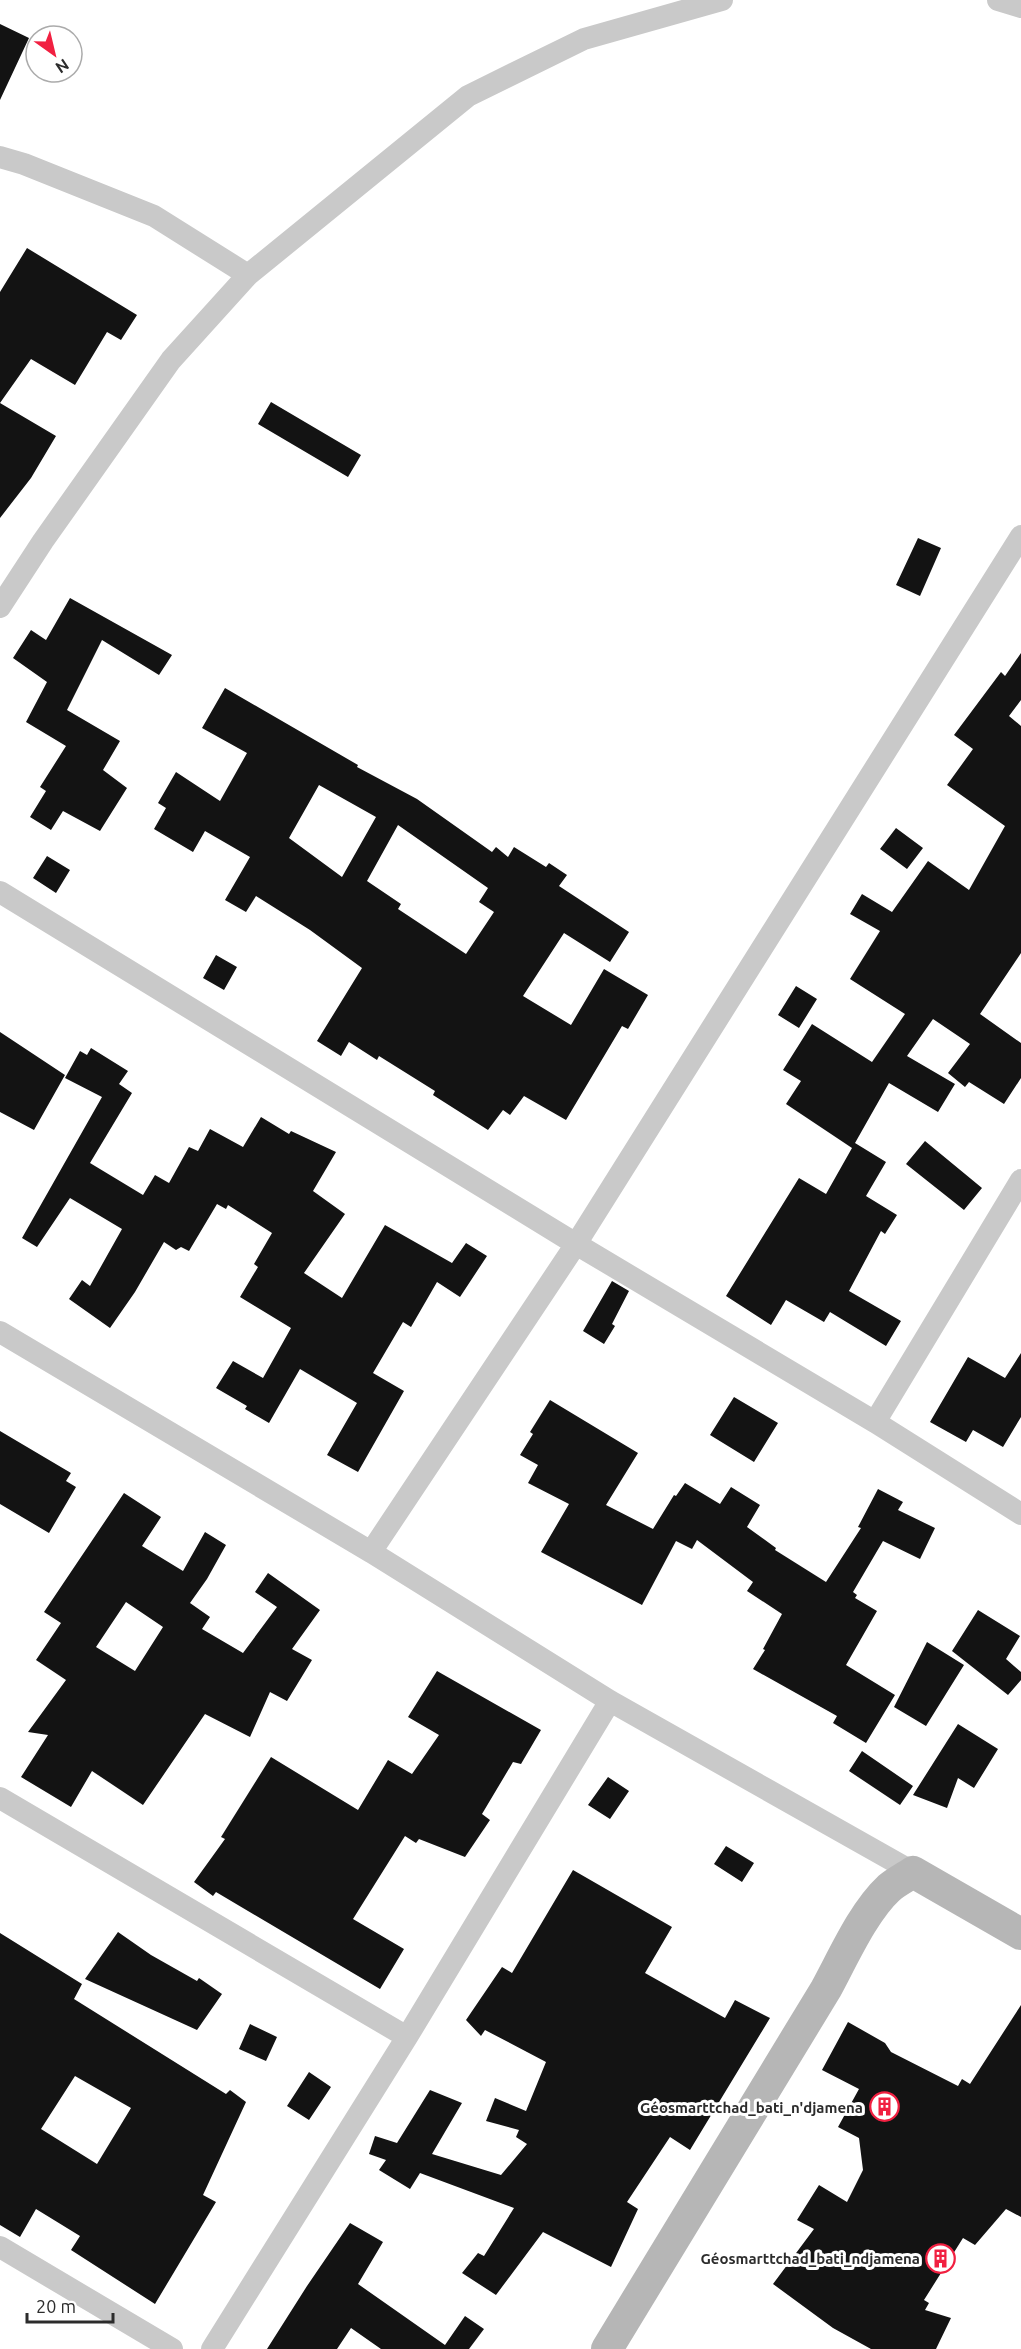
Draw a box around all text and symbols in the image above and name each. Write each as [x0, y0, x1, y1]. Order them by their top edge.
north arrow [24, 24, 84, 84]
text: N [52, 56, 72, 77]
building icon: Géosmarttchad_bati_n'djamena [868, 2091, 900, 2123]
place label: Géosmarttchad_bati_n'djamena [640, 2099, 863, 2116]
building icon: Géosmarttchad_bati_ndjamena [925, 2242, 957, 2274]
place label: Géosmarttchad_bati_ndjamena [700, 2250, 920, 2267]
scale bar [27, 2286, 112, 2324]
text: 20 m [36, 2296, 76, 2316]

